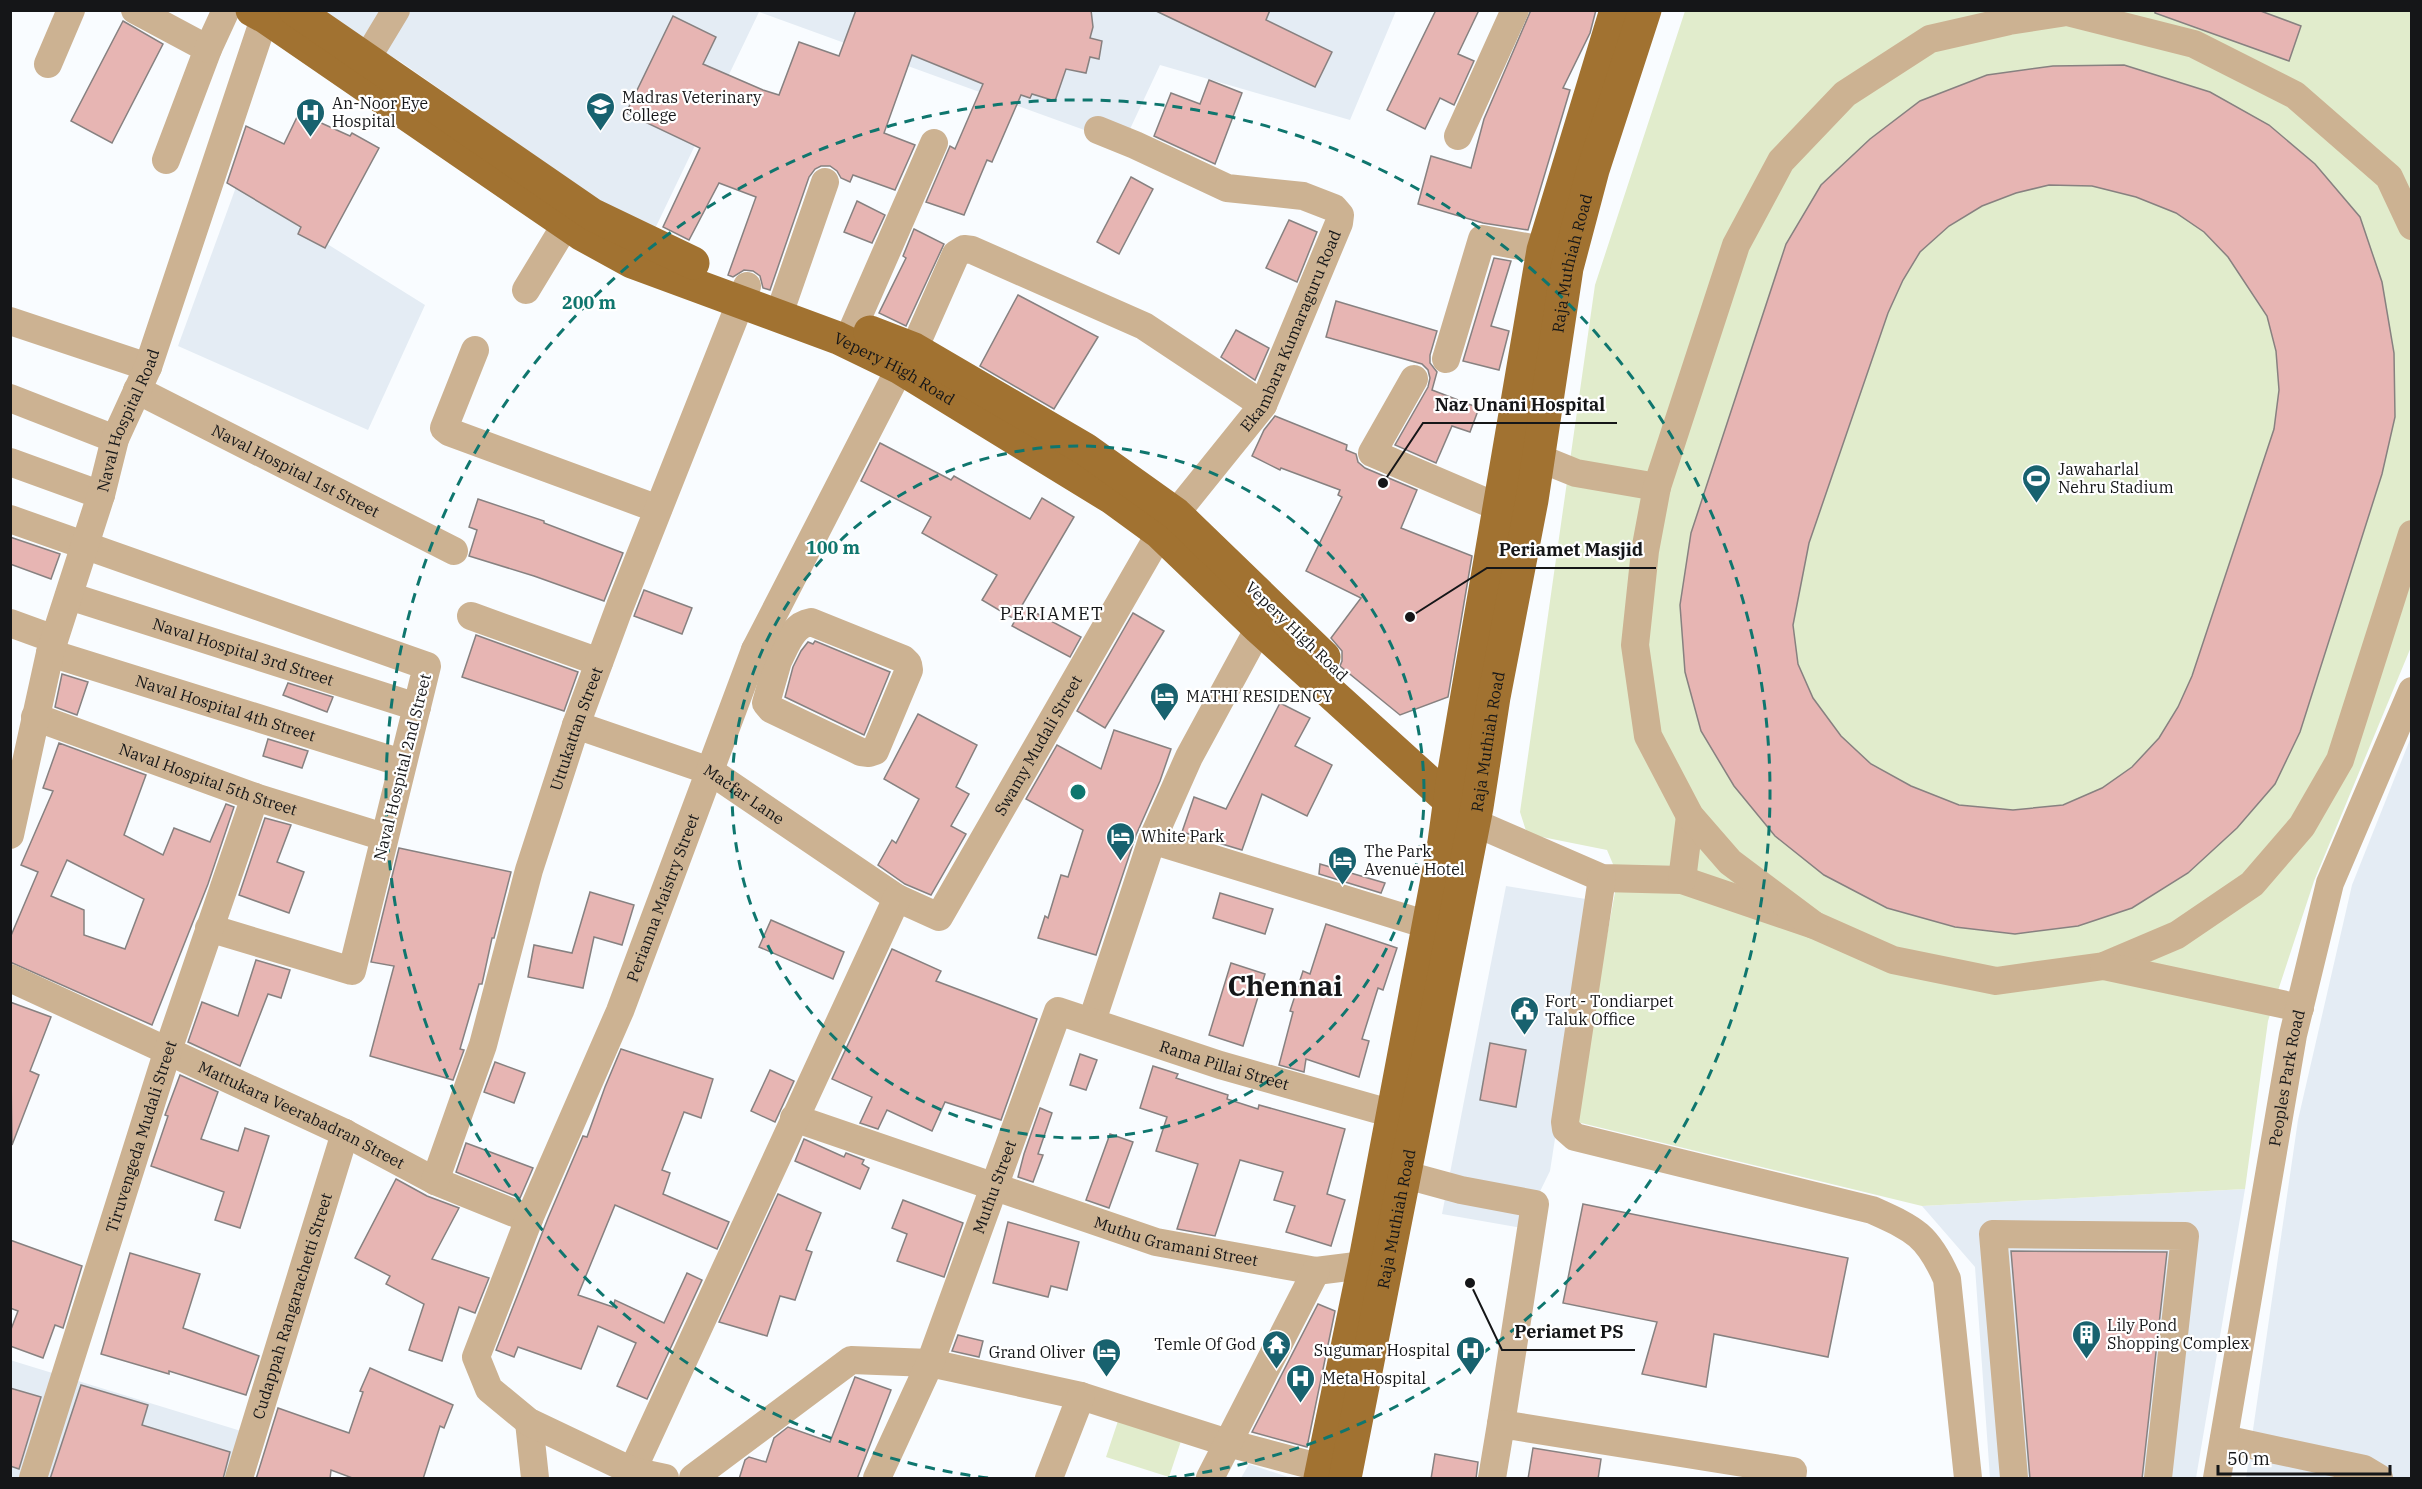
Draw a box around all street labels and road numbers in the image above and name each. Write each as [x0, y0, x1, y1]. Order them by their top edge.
street label: Raja Muthiah Road [1547, 191, 1596, 334]
street label: Ekambara Kumaraguru Road [1236, 227, 1345, 436]
street label: Vepery High Road [831, 328, 959, 409]
street label: Naval Hospital Road [92, 346, 163, 494]
street label: Naval Hospital 1st Street [209, 420, 383, 522]
street label: Vepery High Road [1242, 577, 1353, 685]
street label: Naval Hospital 3rd Street [150, 613, 337, 690]
street label: Uttukattan Street [545, 664, 607, 793]
street label: Raja Muthiah Road [1466, 669, 1509, 813]
street label: Naval Hospital 4th Street [133, 670, 319, 746]
street label: Naval Hospital 2nd Street [369, 671, 435, 862]
street label: Swamy Mudali Street [990, 671, 1086, 819]
street label: Naval Hospital 5th Street [116, 738, 300, 820]
street label: Macfar Lane [700, 760, 788, 829]
street label: Perianna Maistry Street [622, 811, 703, 985]
street label: Peoples Park Road [2264, 1007, 2309, 1148]
street label: Rama Pillai Street [1157, 1036, 1292, 1094]
street label: Tiruvengeda Mudali Street [101, 1037, 181, 1235]
street label: Mattukara Veerabadran Street [195, 1057, 409, 1173]
street label: Muthu Street [968, 1137, 1020, 1236]
street label: Raja Muthiah Road [1372, 1147, 1420, 1291]
street label: Cudappah Rangarachetti Street [248, 1190, 336, 1422]
street label: Muthu Gramani Street [1091, 1212, 1260, 1270]

